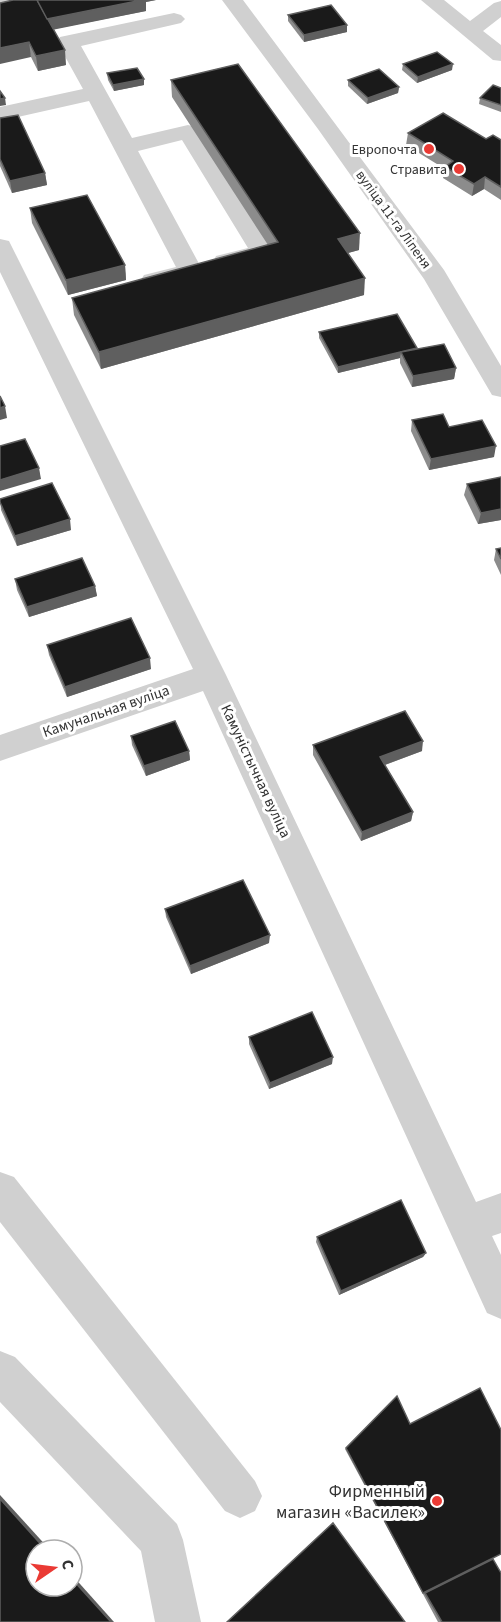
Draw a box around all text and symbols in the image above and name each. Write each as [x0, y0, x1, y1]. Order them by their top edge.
place label: Европочта [351, 140, 417, 160]
marker: Европочта [422, 142, 436, 156]
place label: Стравита [390, 160, 447, 180]
marker: Стравита [452, 162, 466, 176]
street label: вуліца 11-га Ліпеня [351, 166, 436, 273]
street label: Камунальная вуліца [40, 680, 172, 743]
street label: Камуністычная вуліца [215, 701, 296, 841]
place label: Фирменный магазин «Василек» [276, 1479, 425, 1525]
marker: Фирменный магазин «Василек» [430, 1494, 444, 1508]
north arrow [24, 1538, 84, 1598]
text: С [56, 1557, 79, 1572]

